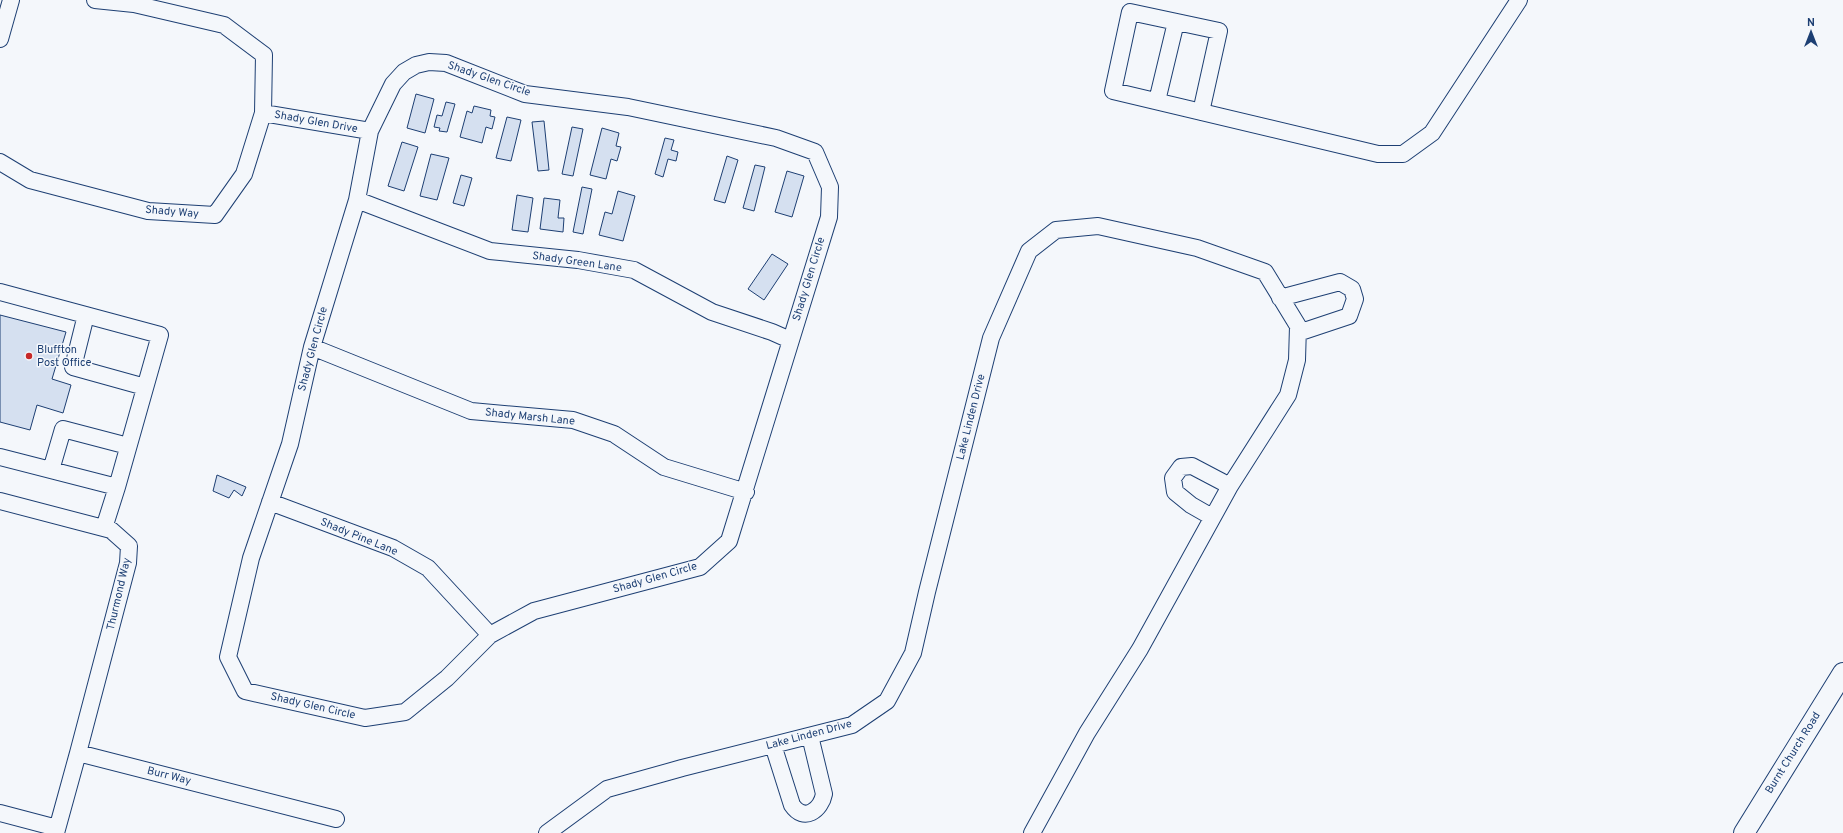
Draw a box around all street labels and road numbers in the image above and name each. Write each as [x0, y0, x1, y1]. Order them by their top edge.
street label: Shady Glen Circle [446, 58, 532, 100]
street label: Shady Glen Drive [273, 108, 359, 136]
street label: Shady Way [145, 203, 200, 221]
street label: Shady Glen Circle [790, 235, 828, 323]
street label: Shady Green Lane [531, 249, 623, 275]
street label: Shady Glen Circle [295, 305, 331, 393]
street label: Lake Linden Drive [954, 372, 988, 462]
street label: Shady Marsh Lane [484, 405, 576, 429]
street label: Shady Pine Lane [318, 515, 400, 559]
street label: Thurmond Way [104, 556, 134, 632]
street label: Shady Glen Circle [611, 559, 699, 597]
street label: Shady Glen Circle [269, 689, 357, 723]
street label: Burnt Church Road [1762, 710, 1824, 796]
street label: Lake Linden Drive [765, 717, 854, 753]
street label: Burr Way [146, 764, 193, 788]

